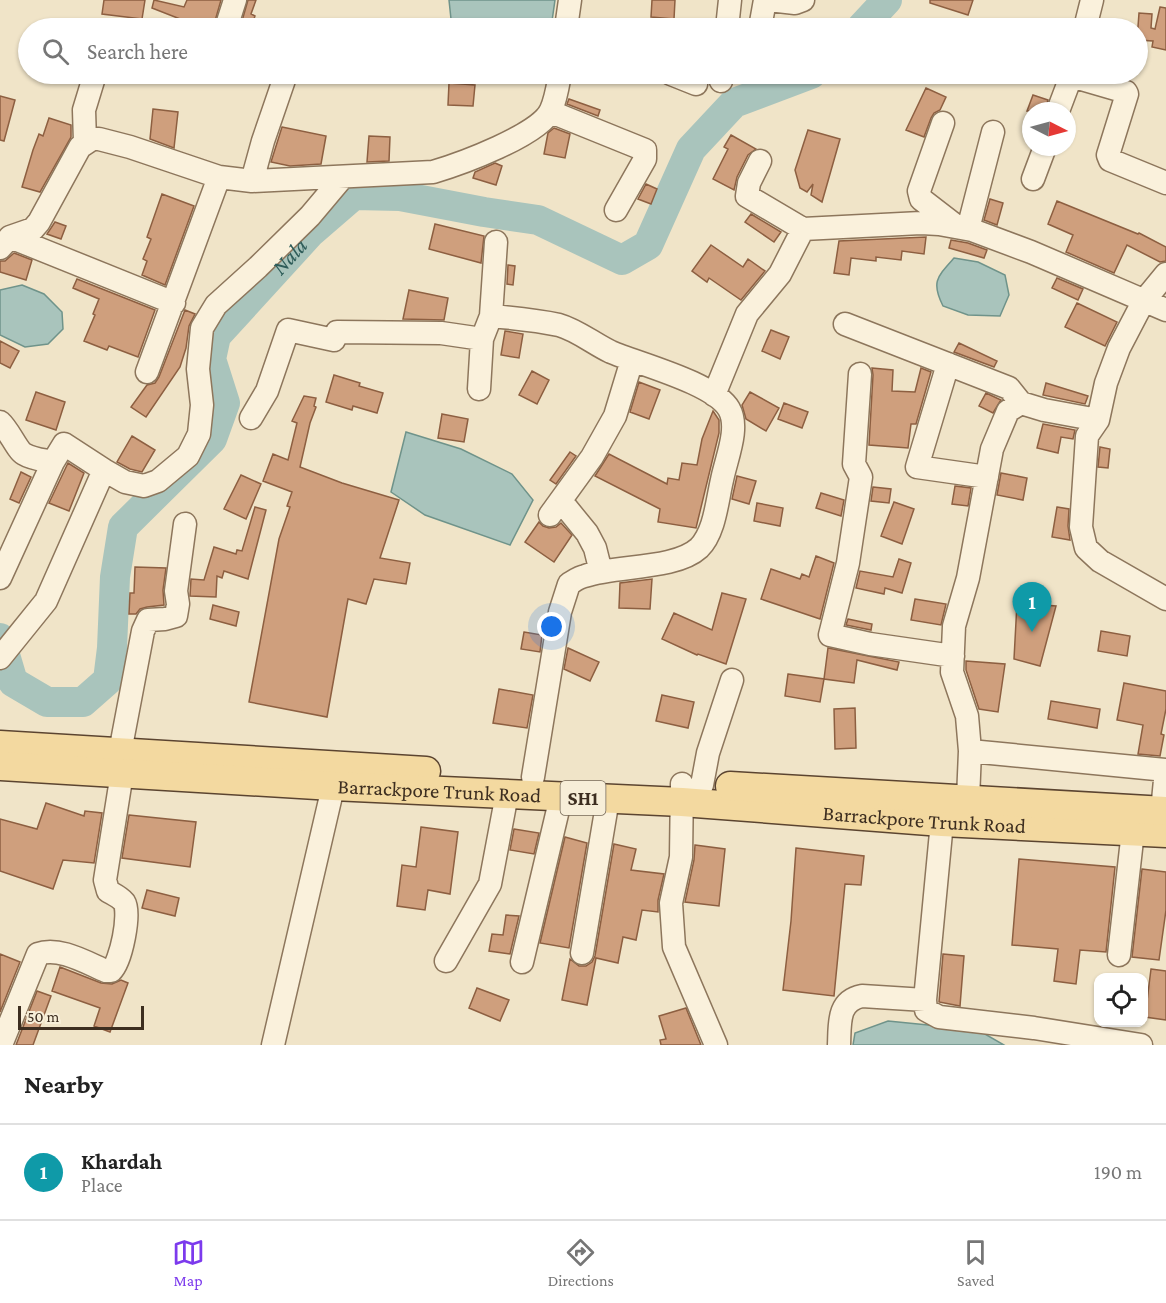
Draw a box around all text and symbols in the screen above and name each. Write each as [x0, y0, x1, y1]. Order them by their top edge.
search box [18, 18, 1148, 84]
icon: search [39, 35, 72, 68]
text: Search here [87, 39, 188, 64]
north arrow [1022, 102, 1076, 156]
water label: Nala [266, 233, 312, 279]
pin: 1 [1012, 582, 1052, 632]
your location [537, 612, 566, 641]
street label: Barrackpore Trunk Road [337, 774, 542, 808]
road number: SH1 [560, 781, 606, 815]
street label: Barrackpore Trunk Road [822, 801, 1027, 838]
map controls [1094, 973, 1148, 1027]
button: locate [1094, 973, 1148, 1027]
scale bar [18, 1003, 144, 1030]
text: 50 m [27, 1008, 59, 1025]
text: Nearby [24, 1070, 103, 1099]
text: Khardah [81, 1149, 162, 1174]
text: 1 [40, 1161, 47, 1183]
text: 190 m [1094, 1161, 1142, 1183]
text: Place [81, 1174, 123, 1196]
tab: Map [172, 1236, 205, 1289]
tab: Directions [548, 1236, 614, 1289]
tab: Saved [957, 1236, 994, 1289]

